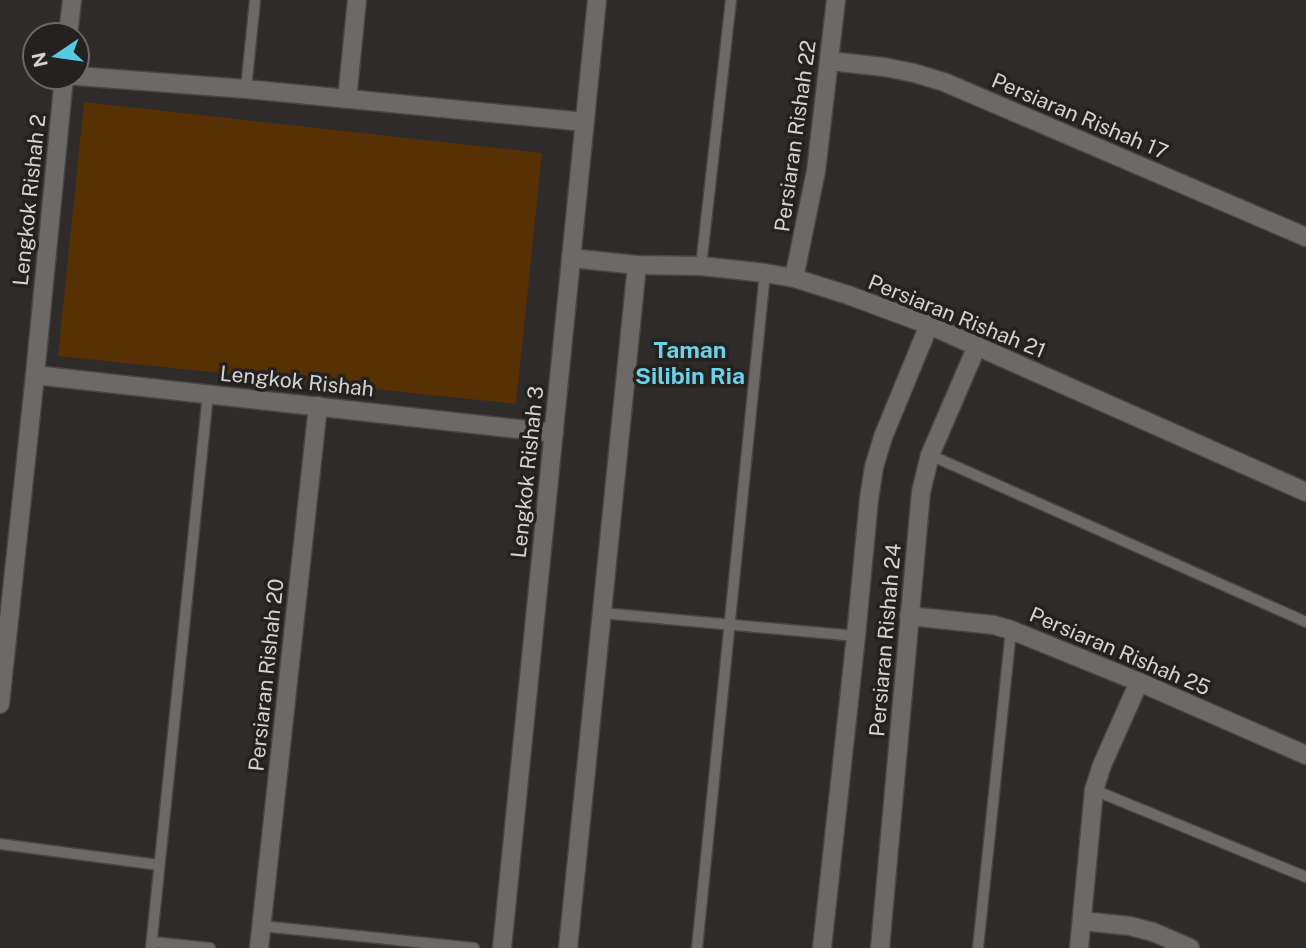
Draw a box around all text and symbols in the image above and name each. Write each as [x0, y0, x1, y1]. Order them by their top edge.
north arrow [21, 21, 91, 91]
street label: Persiaran Rishah 22 [769, 39, 821, 233]
text: N [27, 50, 52, 70]
street label: Persiaran Rishah 17 [988, 68, 1172, 164]
street label: Lengkok Rishah 2 [8, 113, 50, 287]
street label: Persiaran Rishah 21 [865, 269, 1049, 363]
district label: Taman Silibin Ria [635, 336, 745, 389]
street label: Lengkok Rishah [219, 360, 375, 402]
street label: Lengkok Rishah 3 [506, 385, 548, 559]
street label: Persiaran Rishah 24 [864, 542, 906, 738]
street label: Persiaran Rishah 20 [243, 577, 289, 773]
street label: Persiaran Rishah 25 [1026, 602, 1214, 700]

